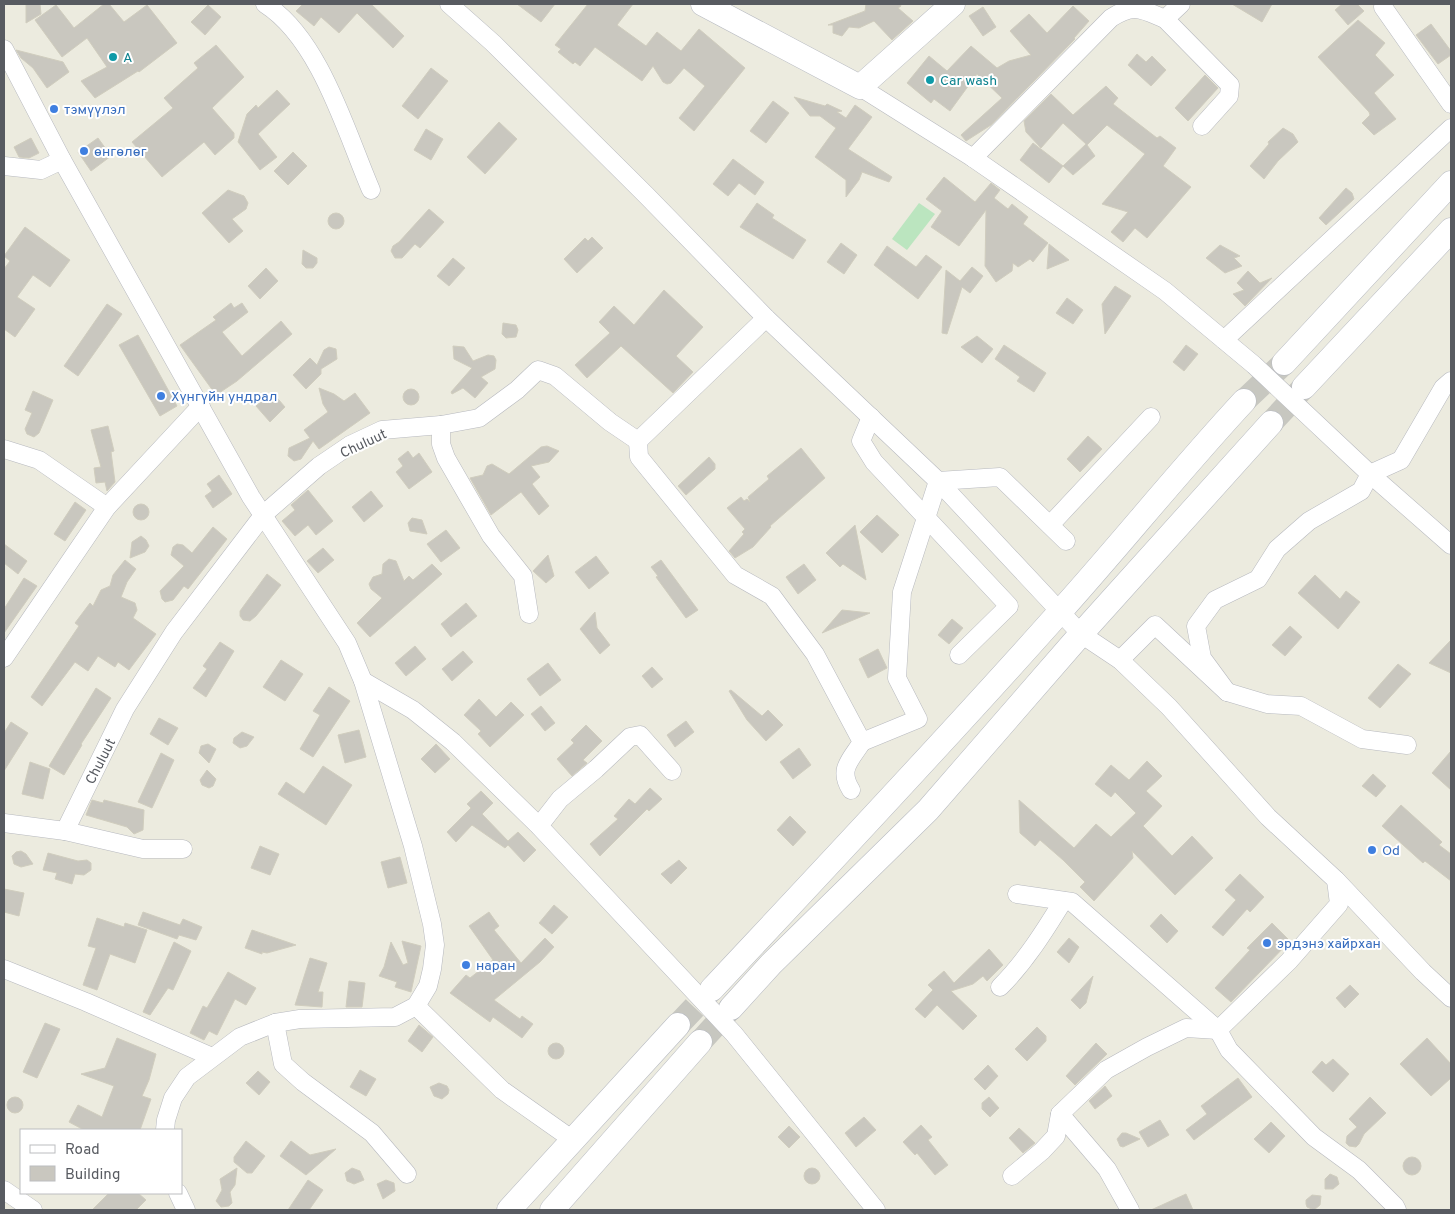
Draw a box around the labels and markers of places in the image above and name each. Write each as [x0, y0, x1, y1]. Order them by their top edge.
place label: A [123, 50, 133, 67]
marker: A [107, 51, 119, 63]
place label: Car wash [940, 73, 997, 90]
marker: Car wash [924, 74, 936, 86]
place label: тэмүүлэл [64, 102, 126, 119]
marker: тэмүүлэл [48, 103, 60, 115]
place label: өнгөлөг [94, 144, 147, 161]
marker: өнгөлөг [78, 145, 90, 157]
place label: Хүнгүйн ундрал [171, 389, 277, 406]
marker: Хүнгүйн ундрал [155, 390, 167, 402]
place label: Od [1382, 843, 1400, 860]
marker: Od [1366, 844, 1378, 856]
place label: эрдэнэ хайрхан [1277, 936, 1381, 953]
marker: эрдэнэ хайрхан [1261, 937, 1273, 949]
place label: наран [476, 958, 516, 975]
marker: наран [460, 959, 472, 971]

